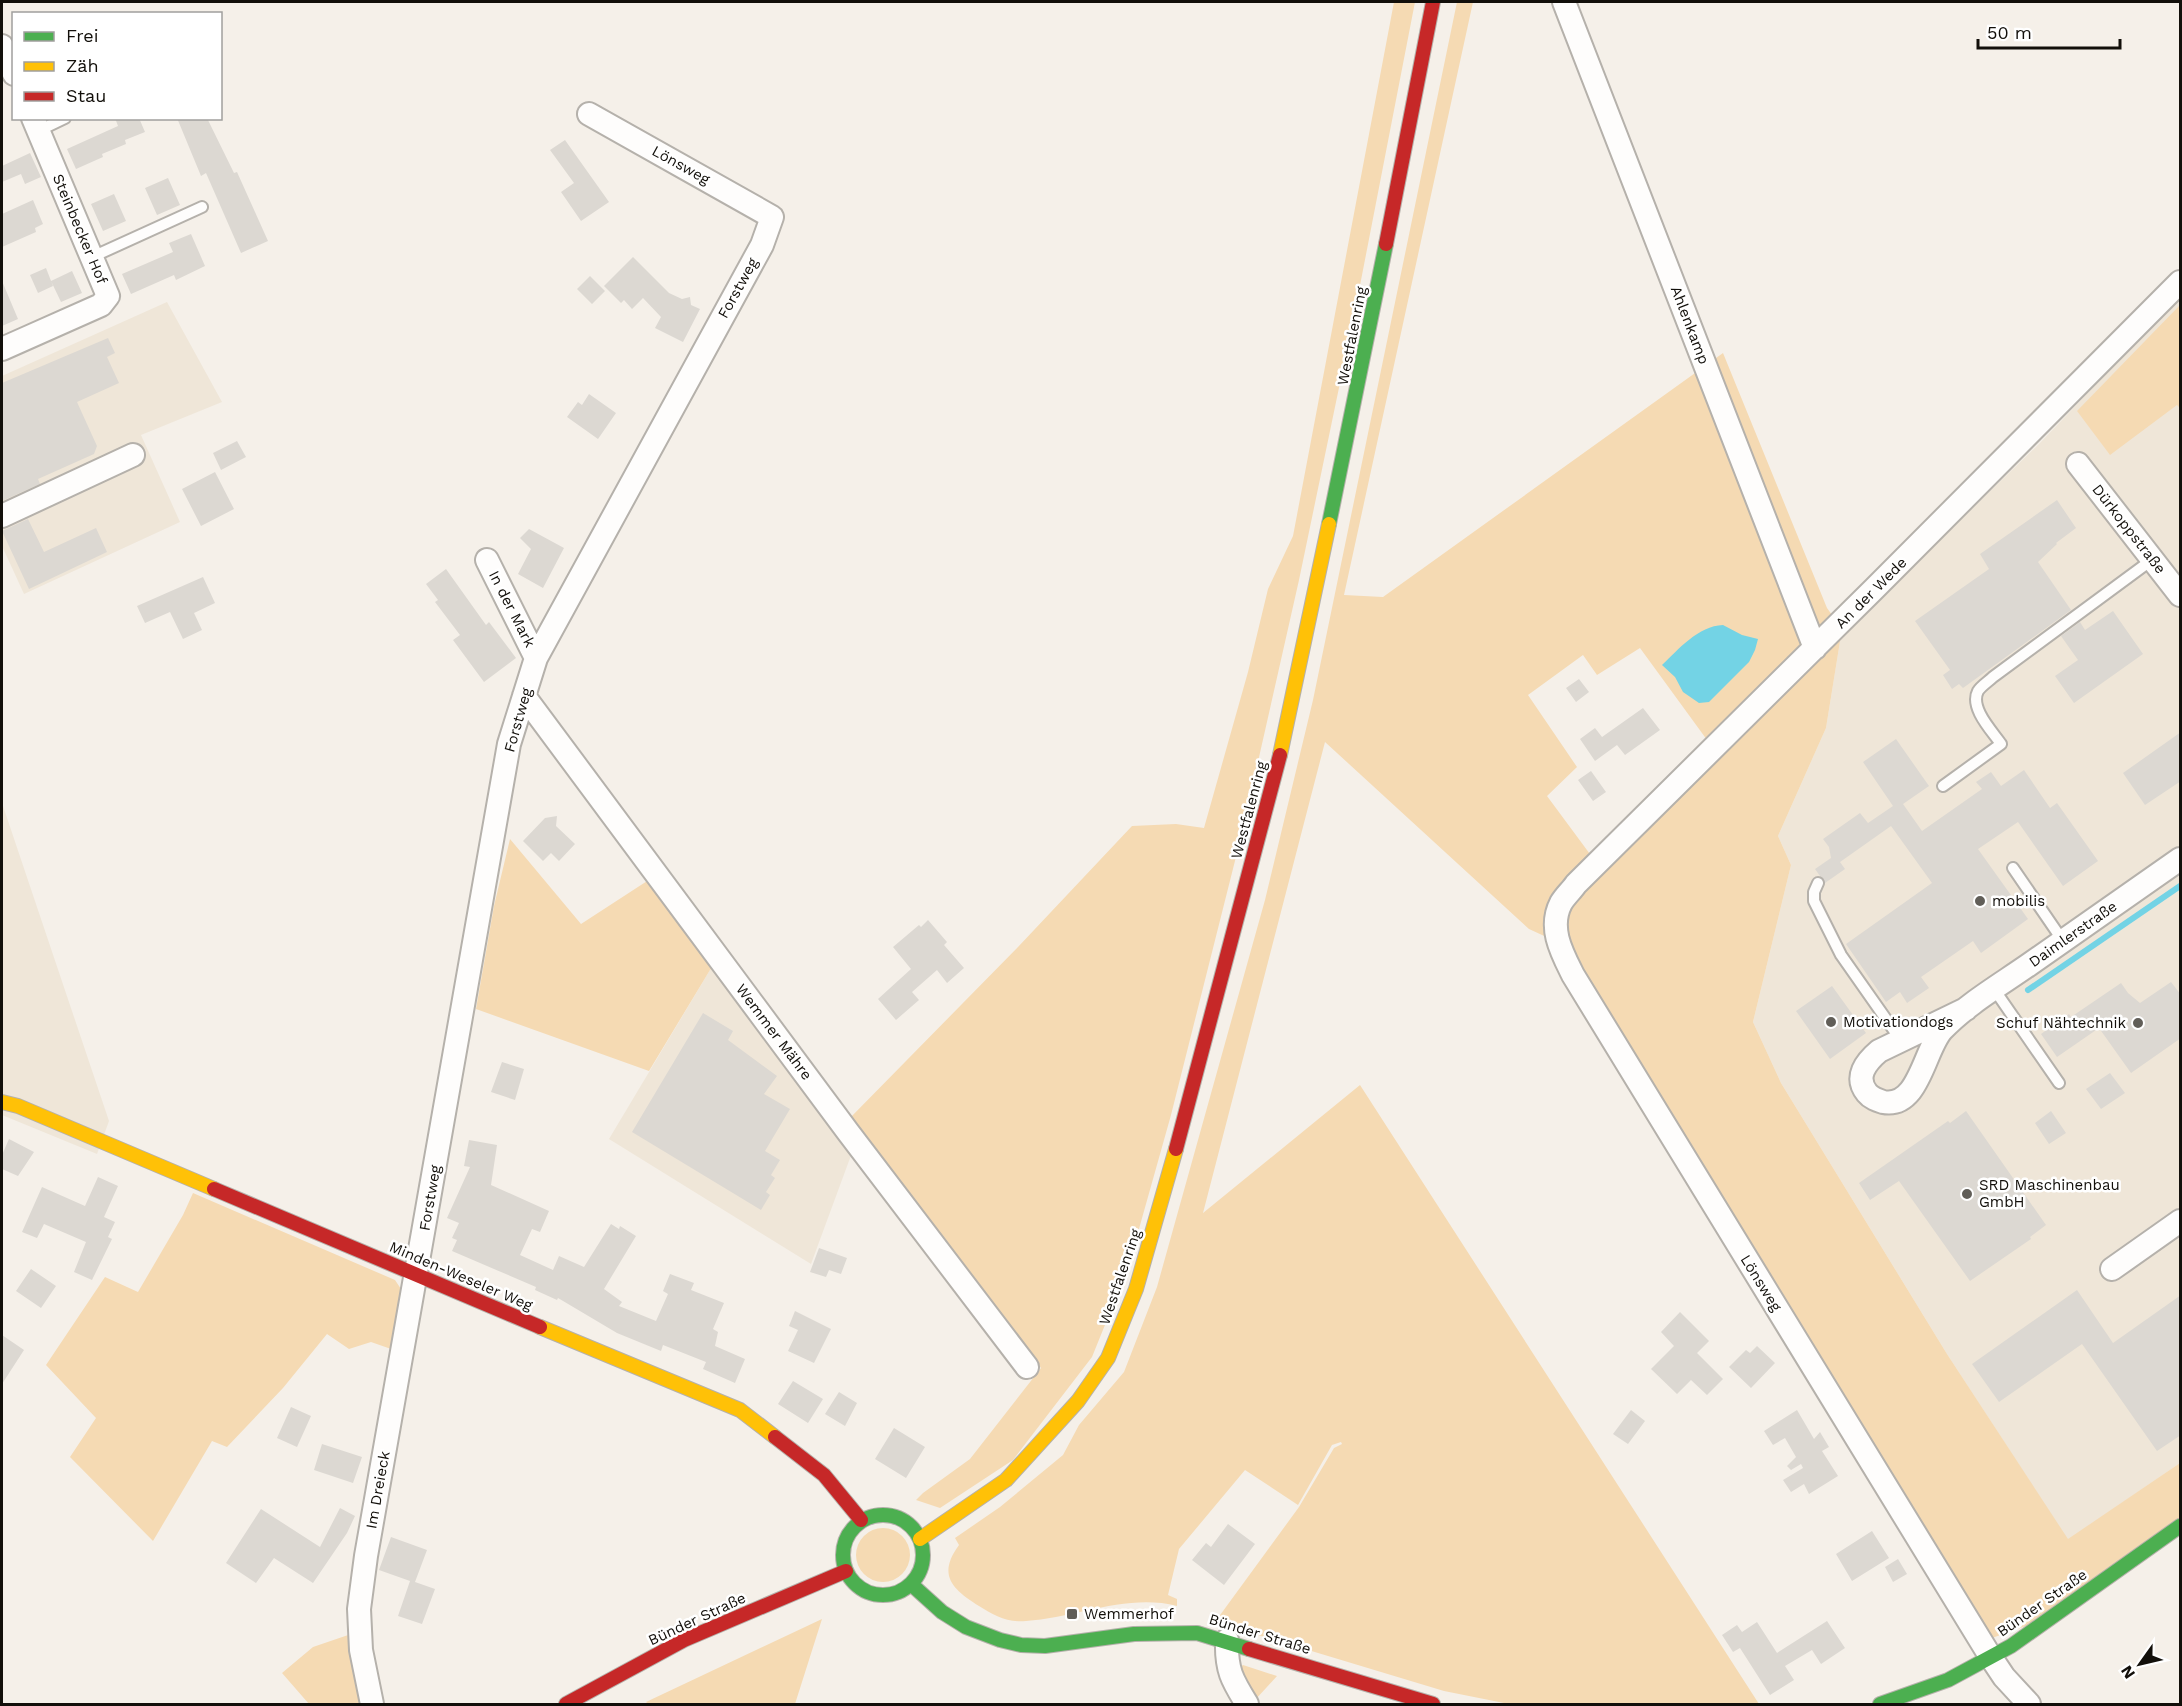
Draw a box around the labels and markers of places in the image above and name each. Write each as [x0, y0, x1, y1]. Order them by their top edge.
place label: mobilis [1992, 892, 2045, 910]
marker: mobilis [1973, 894, 1987, 908]
place label: Motivationdogs [1843, 1013, 1954, 1031]
place label: Schuf Nähtechnik [1996, 1014, 2126, 1032]
marker: Motivationdogs [1824, 1015, 1838, 1029]
marker: Schuf Nähtechnik [2131, 1016, 2145, 1030]
place label: SRD Maschinenbau GmbH [1979, 1176, 2120, 1211]
marker: SRD Maschinenbau GmbH [1960, 1187, 1974, 1201]
place label: Wemmerhof [1084, 1605, 1174, 1623]
marker: Wemmerhof [1065, 1607, 1079, 1621]

